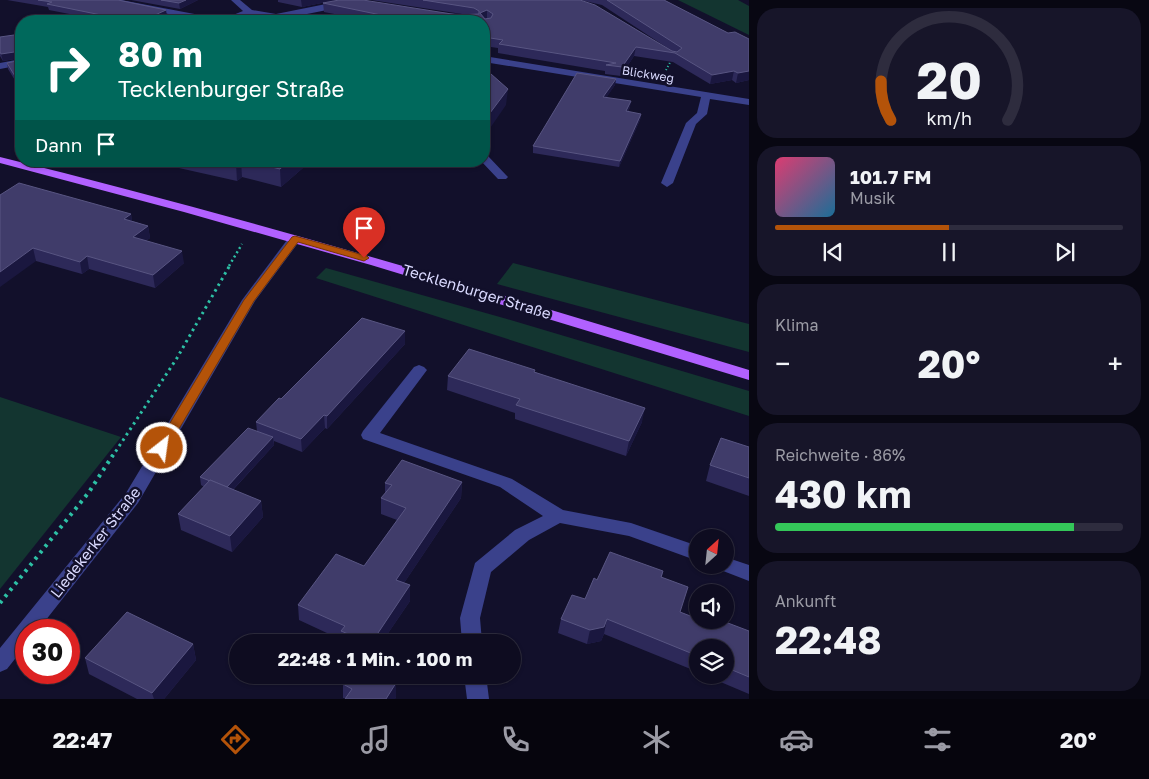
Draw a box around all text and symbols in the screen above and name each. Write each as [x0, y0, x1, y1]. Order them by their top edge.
text: 80 m [118, 33, 203, 75]
icon: right [35, 35, 100, 100]
text: 20 [916, 48, 982, 110]
street label: Blickweg [621, 62, 675, 86]
text: Tecklenburger Straße [118, 75, 344, 102]
text: km/h [926, 107, 972, 129]
icon: arrive [92, 130, 120, 158]
text: Dann [35, 133, 82, 156]
text: 101.7 FM [850, 165, 931, 188]
text: Musik [850, 188, 895, 208]
pin [343, 207, 385, 258]
icon: arrive [350, 214, 378, 242]
icon: previous [819, 238, 847, 266]
icon: pause [935, 238, 963, 266]
icon: next [1051, 238, 1079, 266]
street label: Tecklenburger Straße [401, 260, 554, 322]
text: Klima [775, 315, 819, 335]
text: 20° [918, 341, 980, 386]
text: − [775, 347, 790, 380]
text: + [1108, 347, 1123, 380]
position arrow [135, 421, 187, 473]
text: Reichweite · 86% [775, 445, 905, 465]
text: 430 km [775, 471, 911, 516]
street label: Liedekerker Straße [46, 483, 144, 601]
north arrow [689, 529, 734, 574]
map controls [689, 529, 734, 684]
button: sound [689, 584, 734, 629]
text: Ankunft [775, 591, 837, 611]
text: 22:48 [775, 617, 882, 662]
speed limit sign: 30 [15, 619, 80, 684]
button: layers [689, 639, 734, 684]
text: 22:48 · 1 Min. · 100 m [278, 647, 472, 670]
icon: directions [218, 722, 253, 757]
icon: music [358, 722, 393, 757]
icon: phone [498, 722, 533, 757]
icon: climate [639, 722, 674, 757]
icon: car [779, 722, 814, 757]
icon: filters [920, 722, 955, 757]
text: 22:47 [53, 726, 112, 753]
text: 20° [1060, 726, 1096, 753]

